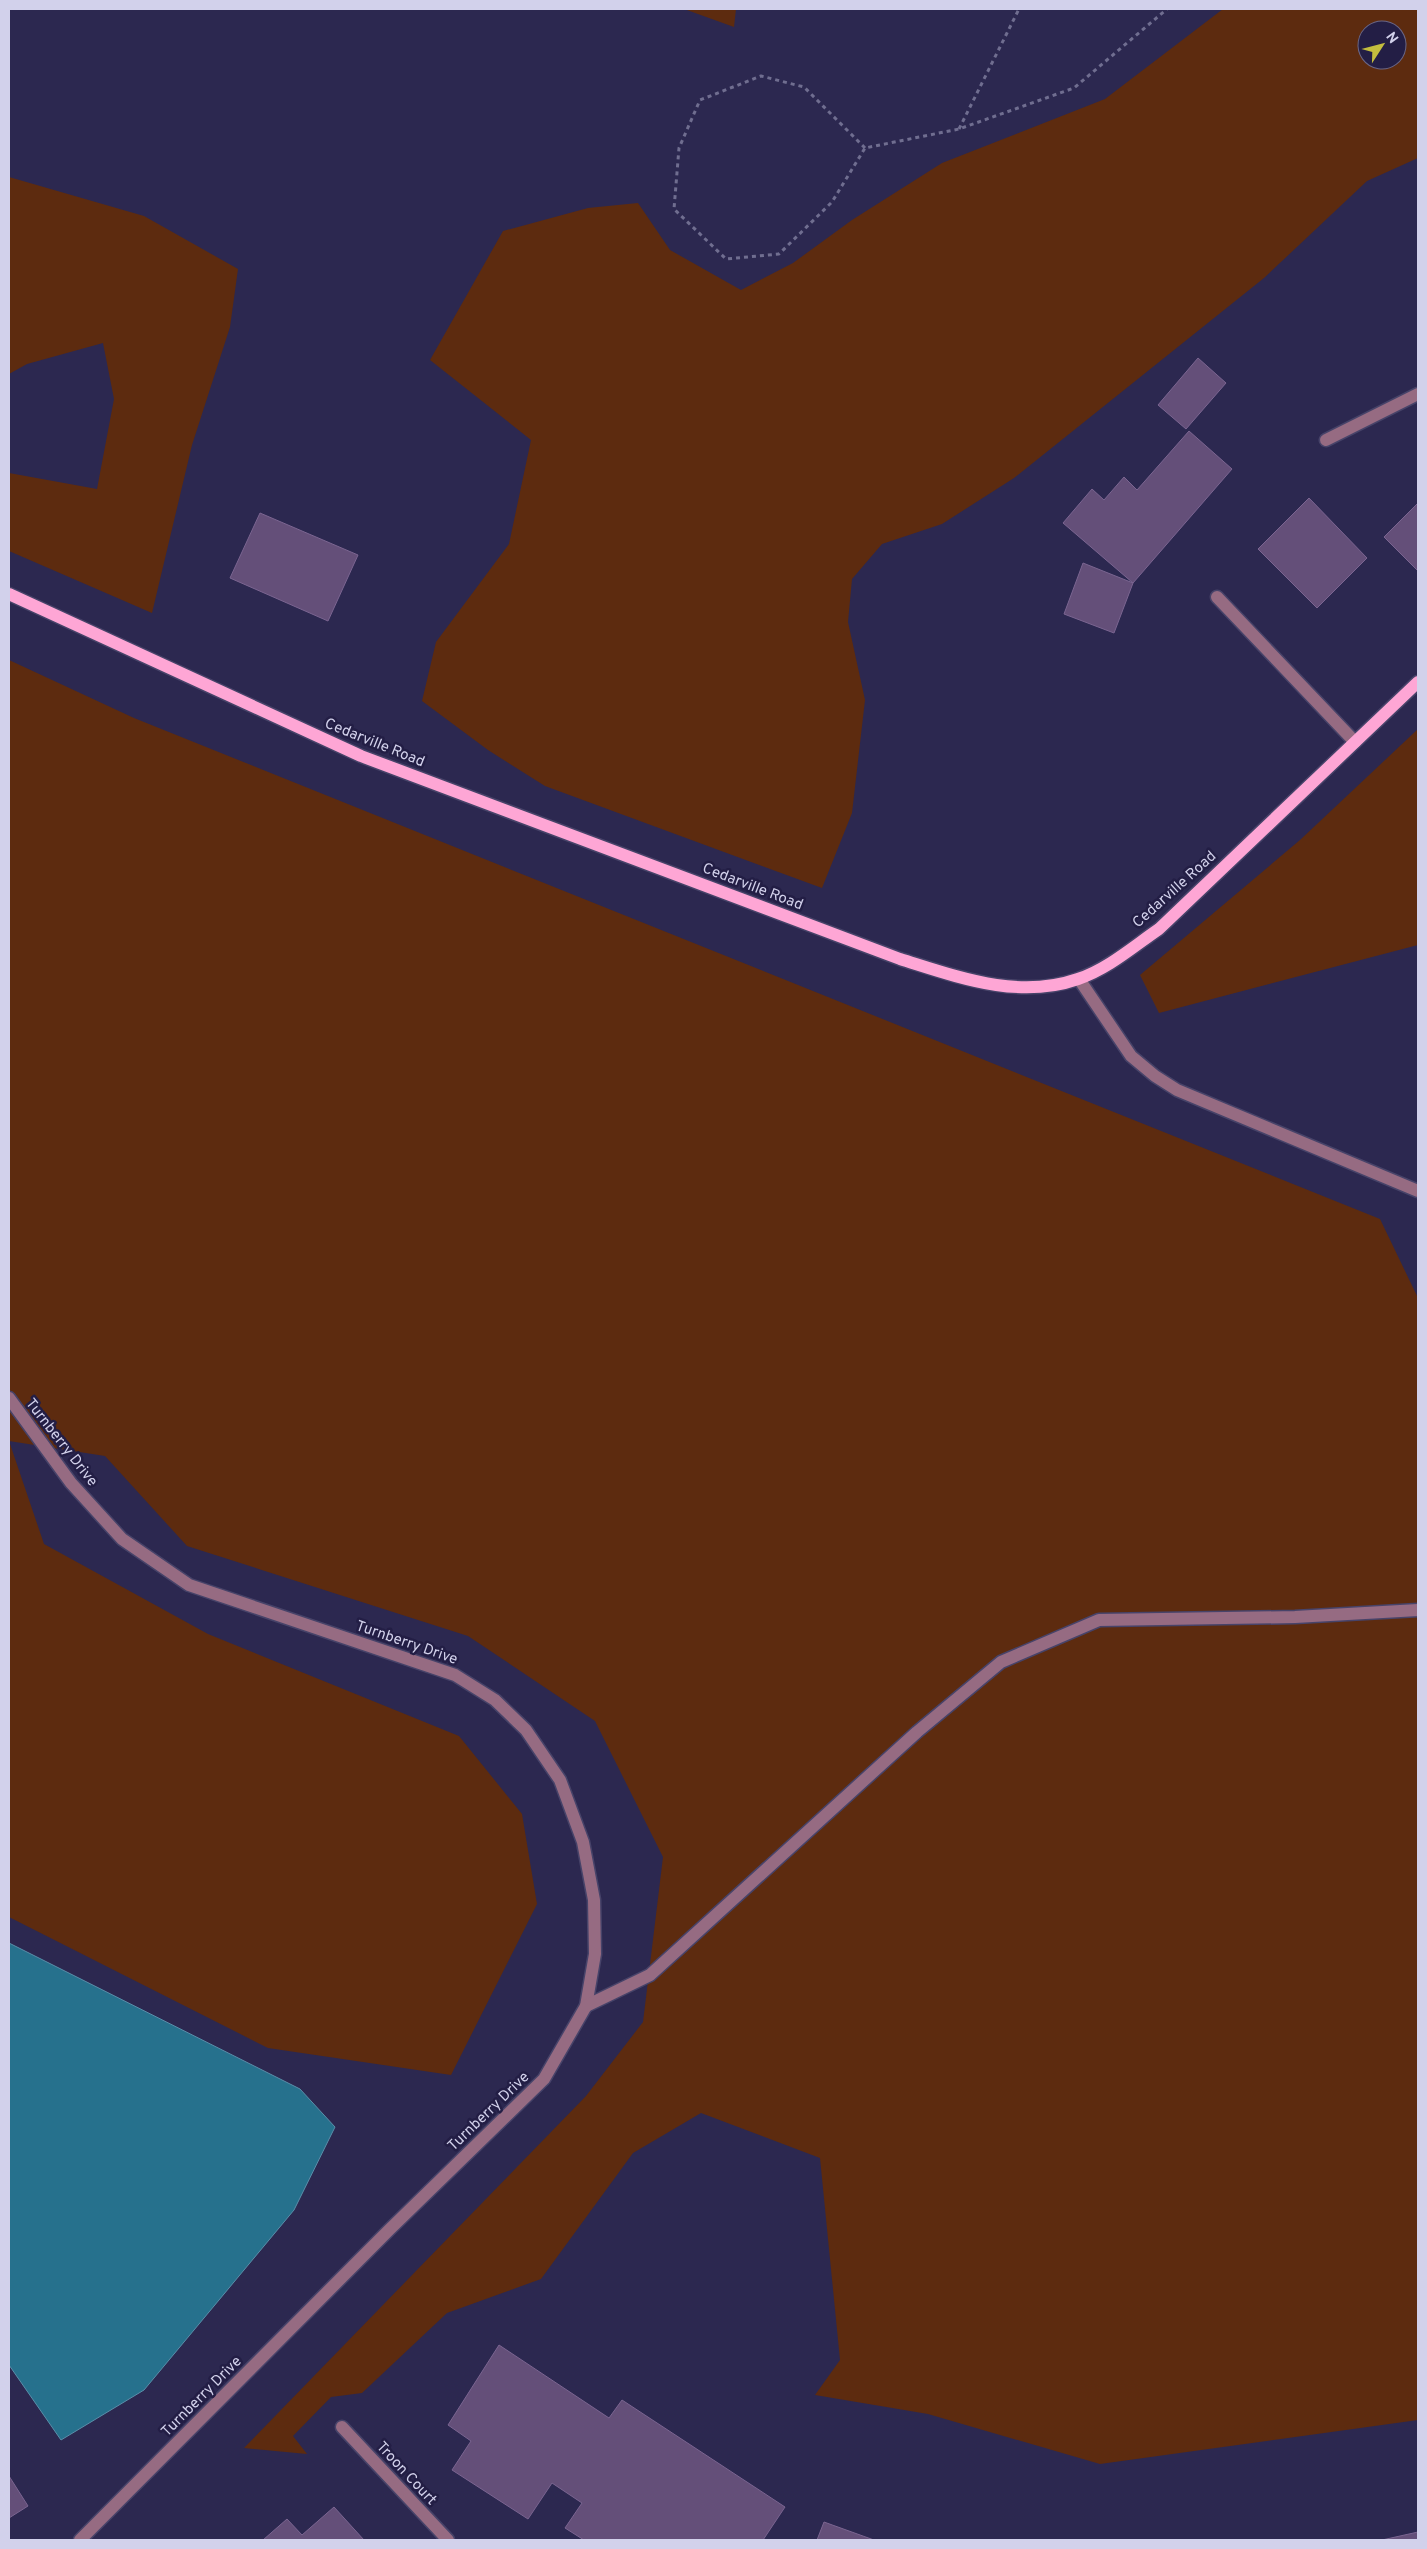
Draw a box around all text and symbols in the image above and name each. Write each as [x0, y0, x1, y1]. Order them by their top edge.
north arrow [1357, 20, 1407, 70]
text: N [1381, 29, 1401, 47]
street label: Cedarville Road [322, 715, 427, 772]
street label: Cedarville Road [1129, 847, 1221, 933]
street label: Cedarville Road [699, 859, 805, 915]
street label: Turnberry Drive [21, 1395, 101, 1491]
street label: Turnberry Drive [353, 1617, 460, 1670]
street label: Turnberry Drive [444, 2068, 534, 2156]
street label: Turnberry Drive [158, 2353, 246, 2441]
street label: Troon Court [372, 2438, 440, 2510]

